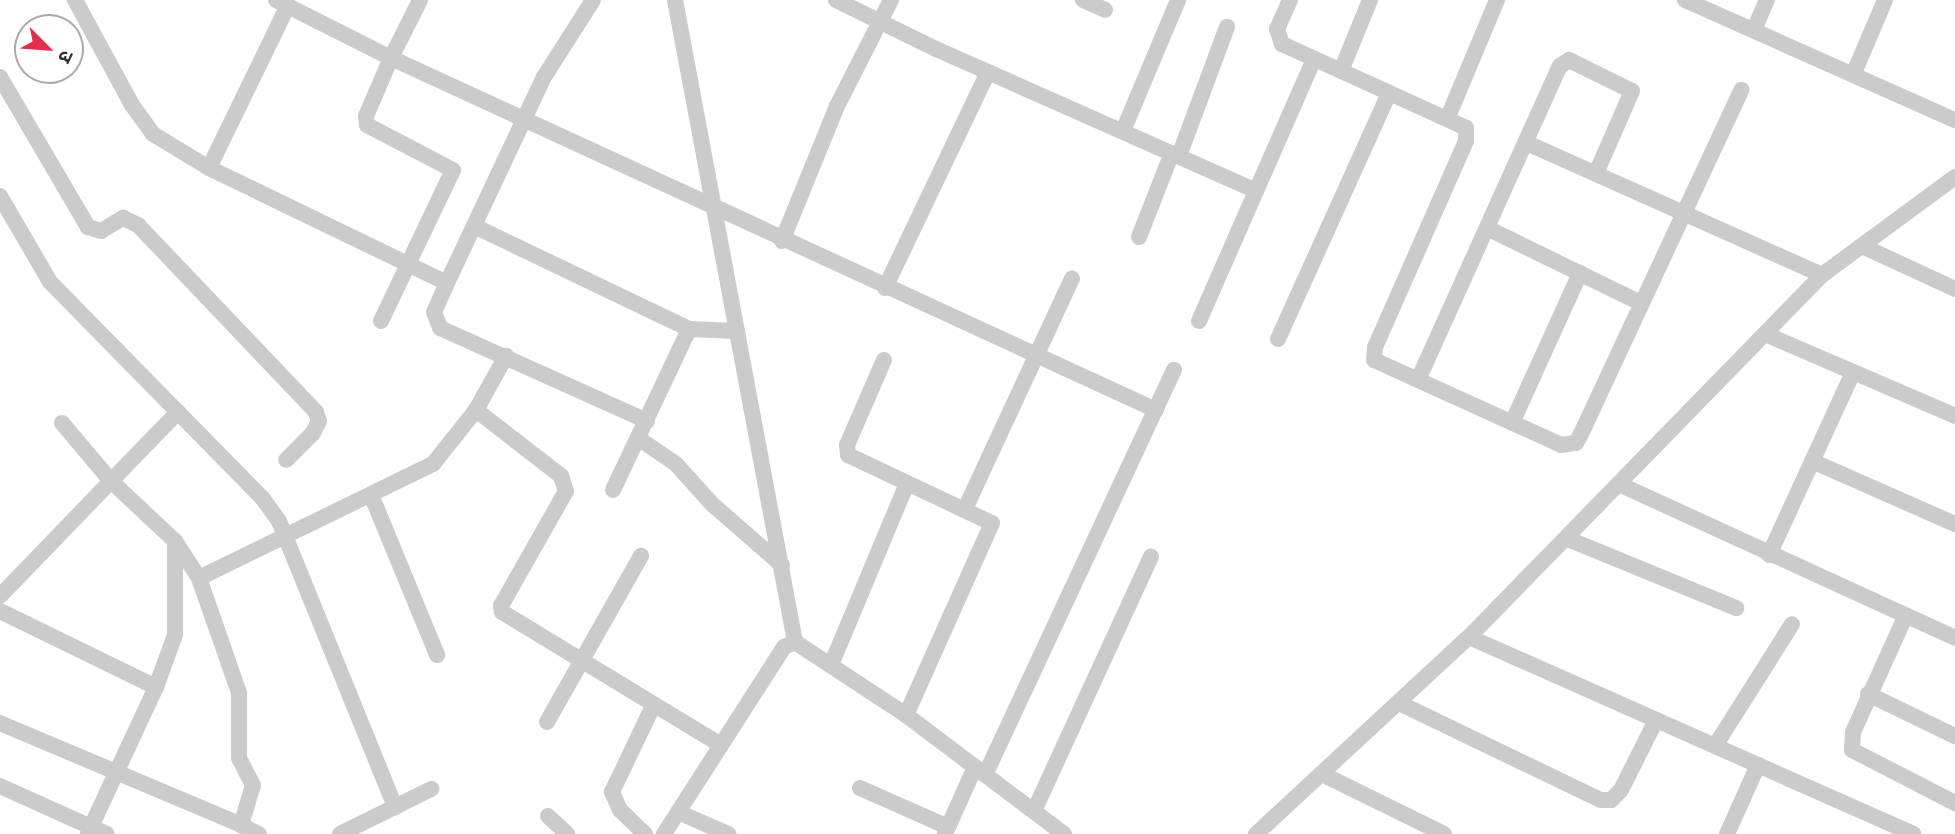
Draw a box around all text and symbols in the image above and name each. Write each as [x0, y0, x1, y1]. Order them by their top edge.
north arrow [14, 14, 84, 84]
text: उ [53, 47, 79, 67]

